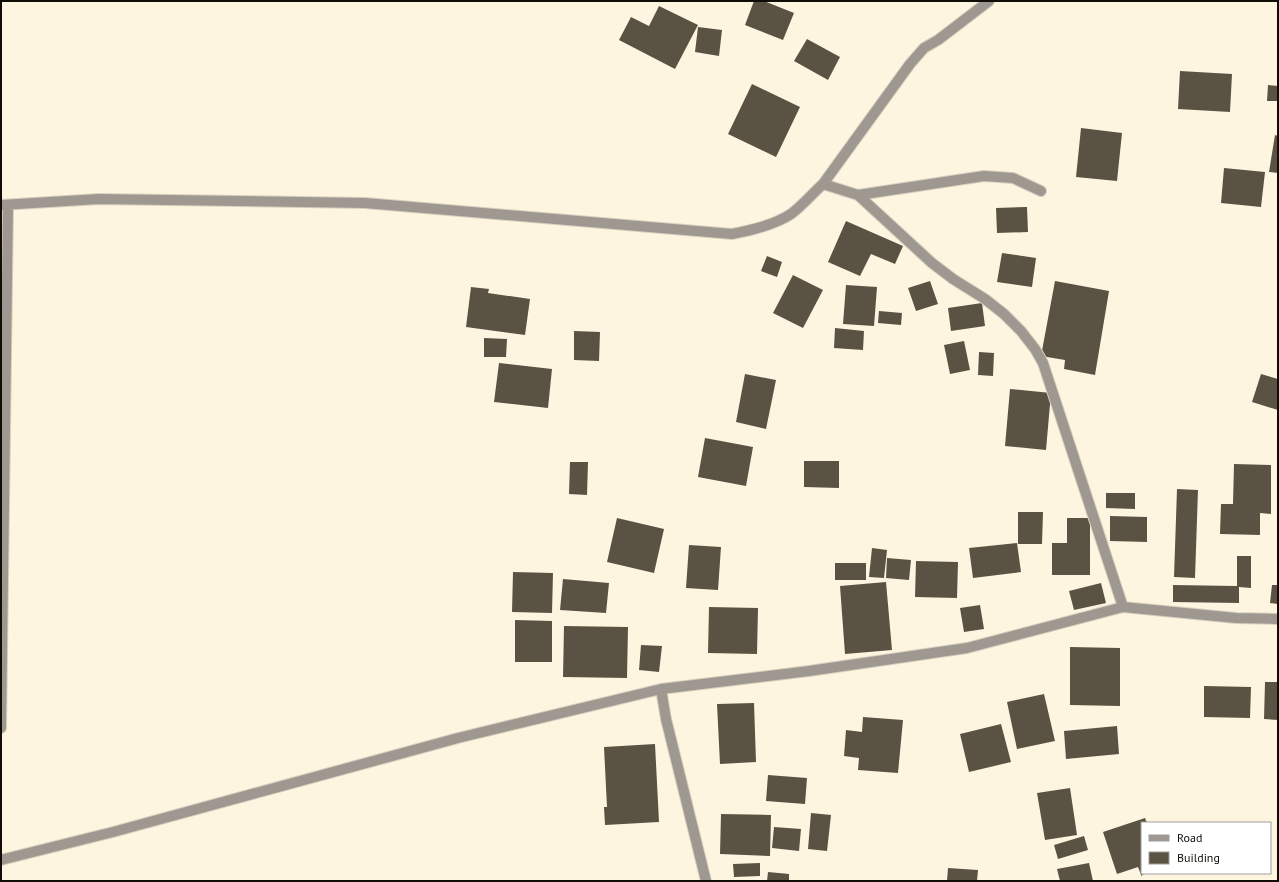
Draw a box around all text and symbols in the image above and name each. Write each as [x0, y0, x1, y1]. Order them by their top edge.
legend [1141, 822, 1271, 874]
text: Road [1177, 830, 1202, 845]
text: Building [1177, 850, 1220, 865]

